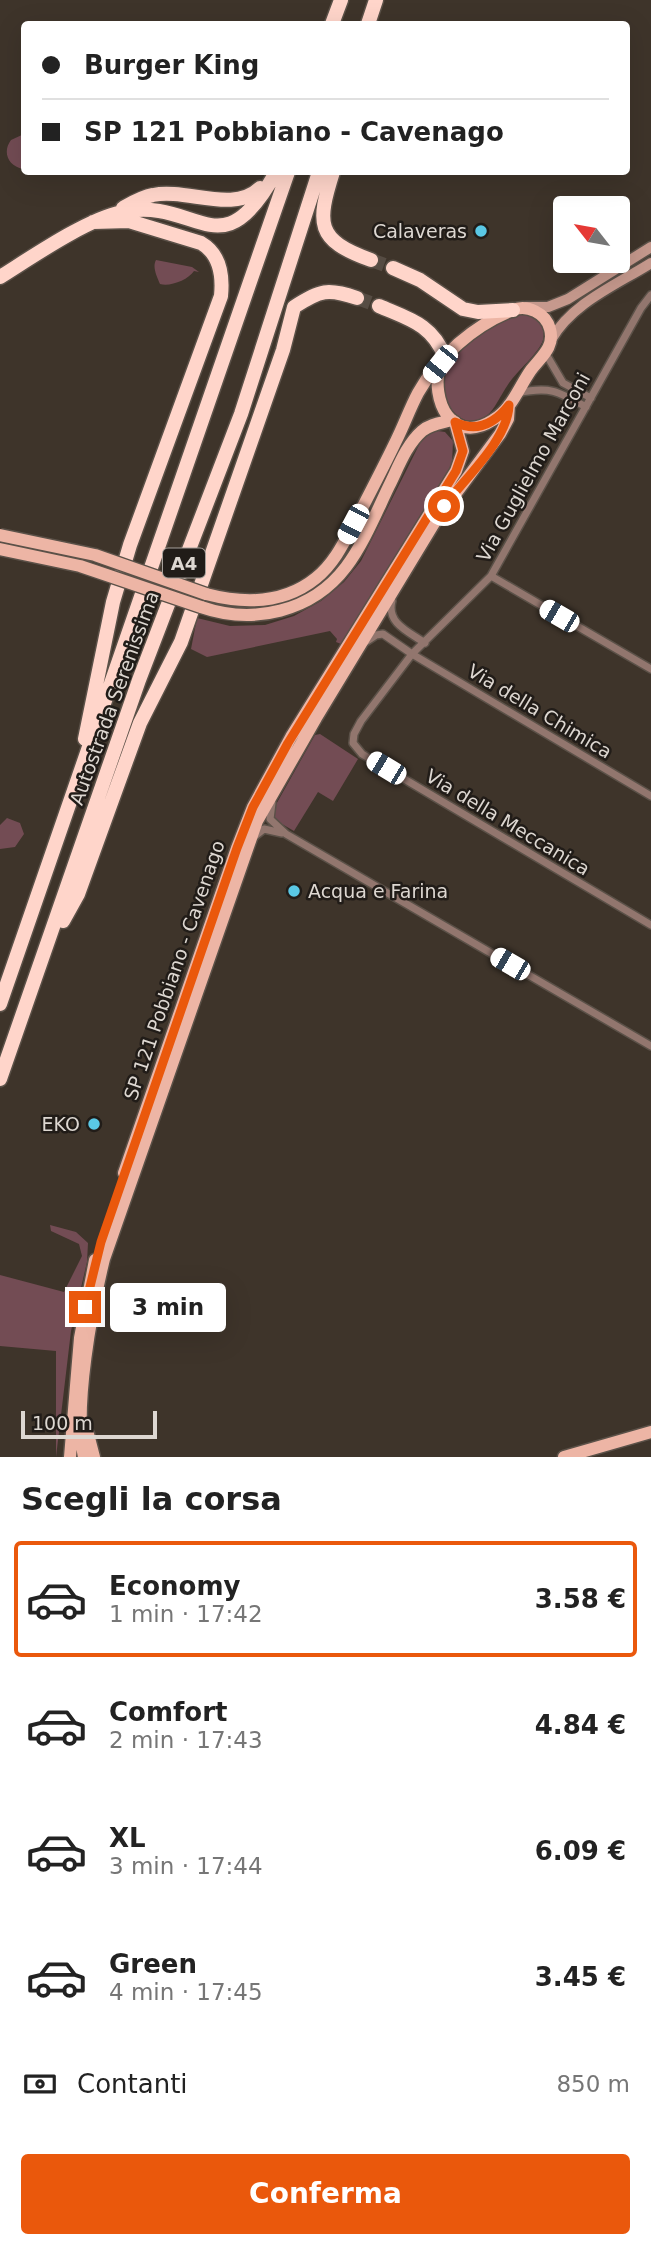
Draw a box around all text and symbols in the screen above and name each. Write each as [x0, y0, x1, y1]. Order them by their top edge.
text: Burger King [84, 50, 259, 80]
text: SP 121 Pobbiano - Cavenago [84, 117, 504, 147]
north arrow [553, 196, 630, 273]
map controls [553, 196, 630, 273]
place label: Calaveras [373, 220, 467, 242]
marker: Calaveras [473, 223, 489, 239]
car [419, 341, 462, 387]
street label: Via Guglielmo Marconi [472, 369, 594, 565]
route start [428, 490, 460, 522]
car [334, 501, 373, 547]
road number: A4 [163, 548, 205, 578]
street label: Autostrada Serenissima [65, 588, 163, 808]
car [536, 596, 583, 636]
street label: Via della Chimica [464, 659, 616, 763]
car [363, 748, 410, 788]
street label: Via della Meccanica [422, 764, 594, 880]
street label: SP 121 Pobbiano - Cavenago [119, 837, 229, 1103]
place label: Acqua e Farina [308, 880, 448, 902]
marker: Acqua e Farina [286, 883, 302, 899]
car [487, 944, 534, 984]
place label: EKO [42, 1113, 80, 1135]
marker: EKO [86, 1116, 102, 1132]
callout: 3 min [110, 1282, 225, 1332]
route end [69, 1291, 101, 1323]
text: 3 min [132, 1294, 204, 1320]
scale bar [21, 1408, 158, 1440]
text: 100 m [32, 1412, 93, 1434]
text: Scegli la corsa [21, 1480, 282, 1518]
icon: car [25, 1568, 88, 1631]
text: Economy [109, 1571, 240, 1601]
text: 3.58 € [535, 1584, 626, 1614]
text: 1 min · 17:42 [109, 1601, 263, 1627]
icon: car [25, 1694, 88, 1757]
text: Comfort [109, 1697, 227, 1727]
text: 4.84 € [535, 1710, 626, 1740]
text: 2 min · 17:43 [109, 1727, 263, 1753]
icon: car [25, 1820, 88, 1883]
text: XL [109, 1823, 146, 1853]
text: 6.09 € [535, 1836, 626, 1866]
text: 3 min · 17:44 [109, 1853, 263, 1879]
icon: car [25, 1946, 88, 2009]
text: Green [109, 1949, 197, 1979]
text: 3.45 € [535, 1962, 626, 1992]
text: 4 min · 17:45 [109, 1979, 263, 2005]
icon: cash [21, 2065, 59, 2103]
text: Contanti [77, 2069, 188, 2099]
text: 850 m [556, 2071, 630, 2097]
button: Conferma [21, 2154, 630, 2234]

